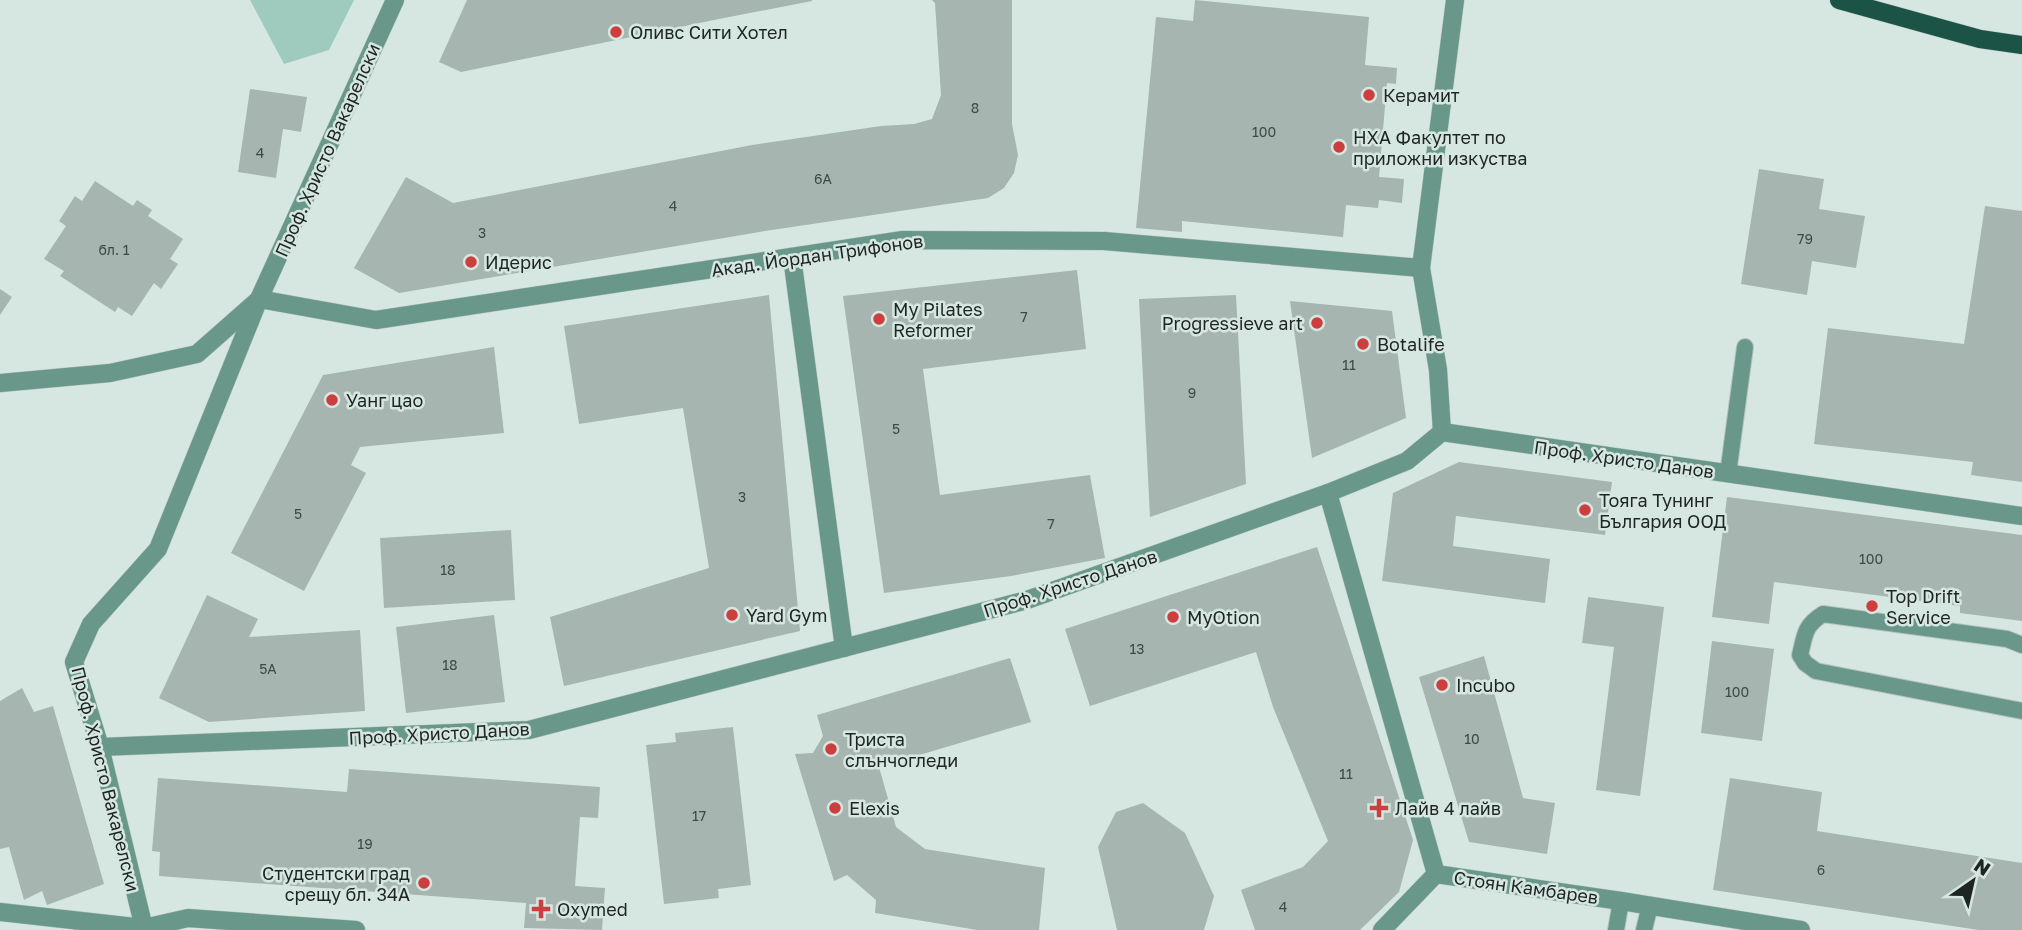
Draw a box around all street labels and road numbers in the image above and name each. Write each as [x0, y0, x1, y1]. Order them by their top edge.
street label: Проф. Христо Вакарелски [270, 40, 384, 260]
street label: Акад. Йордан Трифонов [710, 229, 924, 281]
street label: Проф. Христо Данов [1533, 435, 1715, 483]
street label: Проф. Христо Данов [980, 545, 1160, 621]
street label: Проф. Христо Вакарелски [67, 664, 145, 894]
street label: Проф. Христо Данов [348, 717, 530, 749]
street label: Стоян Камбарев [1452, 866, 1600, 908]

